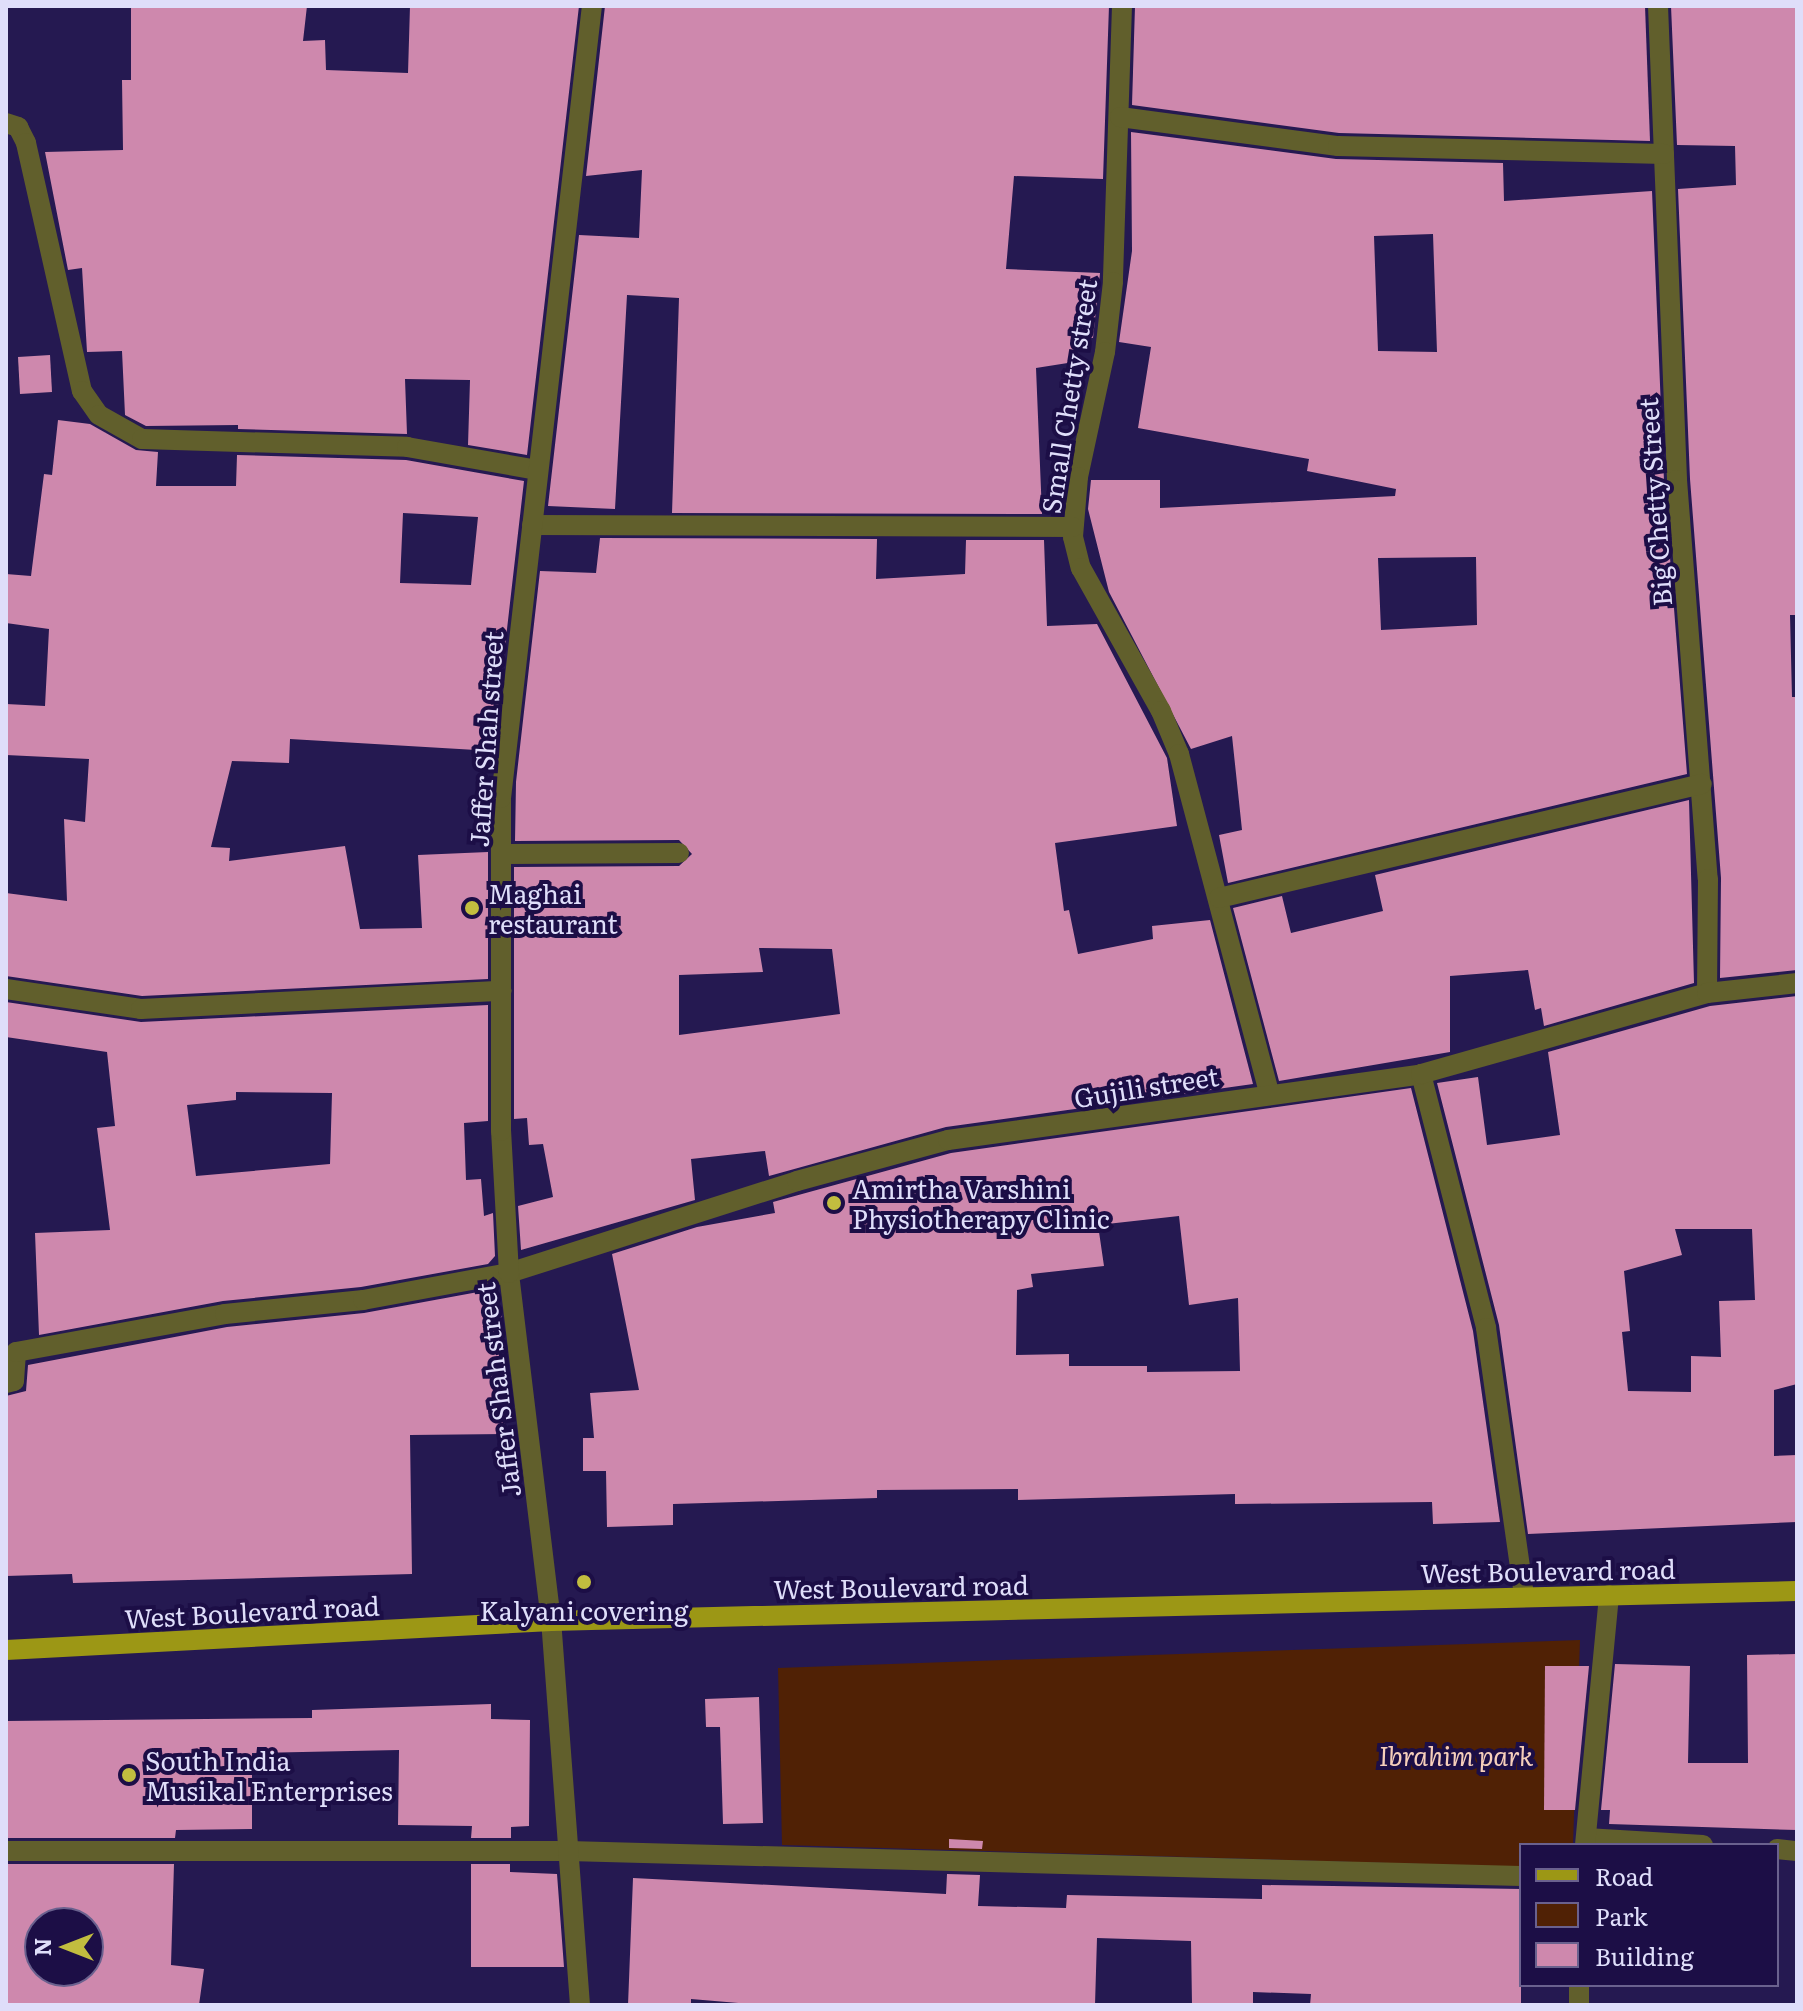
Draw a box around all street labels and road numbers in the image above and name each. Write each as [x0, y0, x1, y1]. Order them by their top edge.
street label: Small Chetty street [1034, 276, 1102, 516]
street label: Big Chetty Street [1631, 397, 1677, 607]
street label: Jaffer Shah street [462, 630, 508, 848]
street label: Gujili street [1072, 1059, 1220, 1113]
street label: Jaffer Shah street [468, 1281, 526, 1499]
street label: West Boulevard road [1420, 1552, 1676, 1588]
street label: West Boulevard road [773, 1568, 1029, 1604]
street label: West Boulevard road [124, 1589, 380, 1633]

